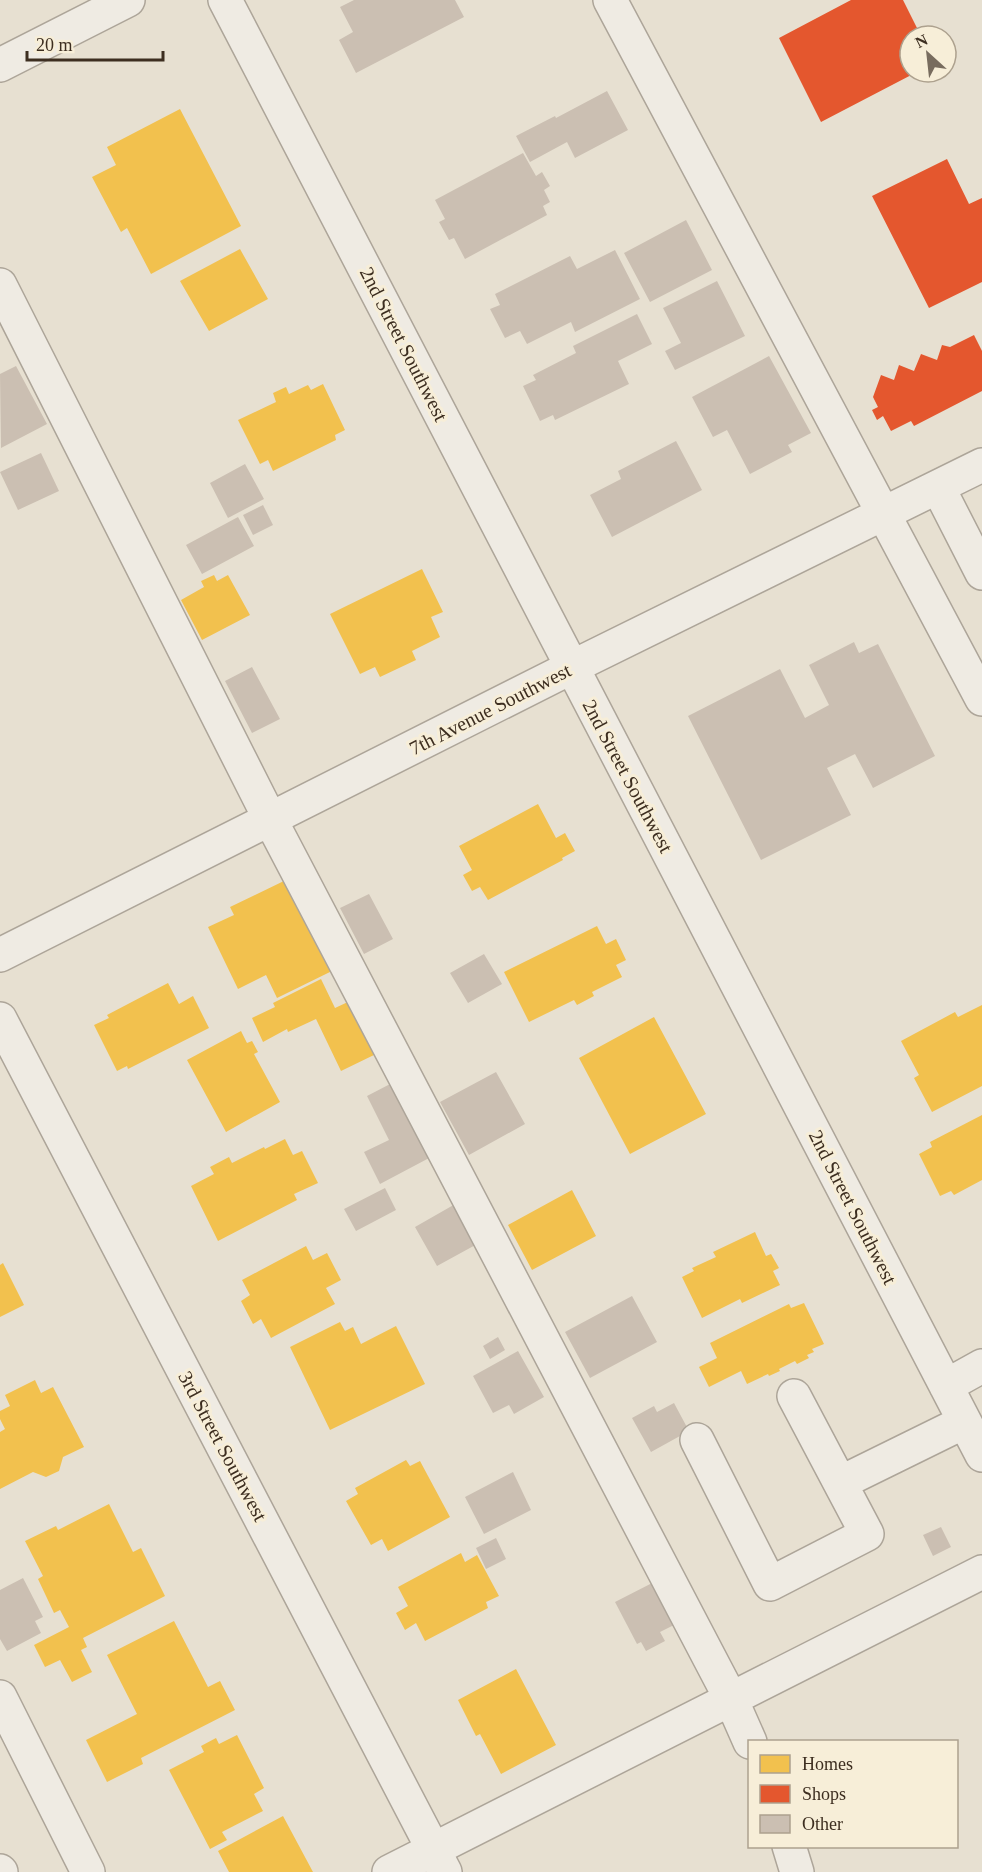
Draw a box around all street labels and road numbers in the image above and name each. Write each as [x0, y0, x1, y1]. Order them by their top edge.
street label: 2nd Street Southwest [356, 263, 453, 425]
street label: 7th Avenue Southwest [405, 658, 575, 759]
street label: 2nd Street Southwest [578, 696, 678, 857]
street label: 2nd Street Southwest [805, 1126, 902, 1288]
street label: 3rd Street Southwest [174, 1367, 272, 1525]

